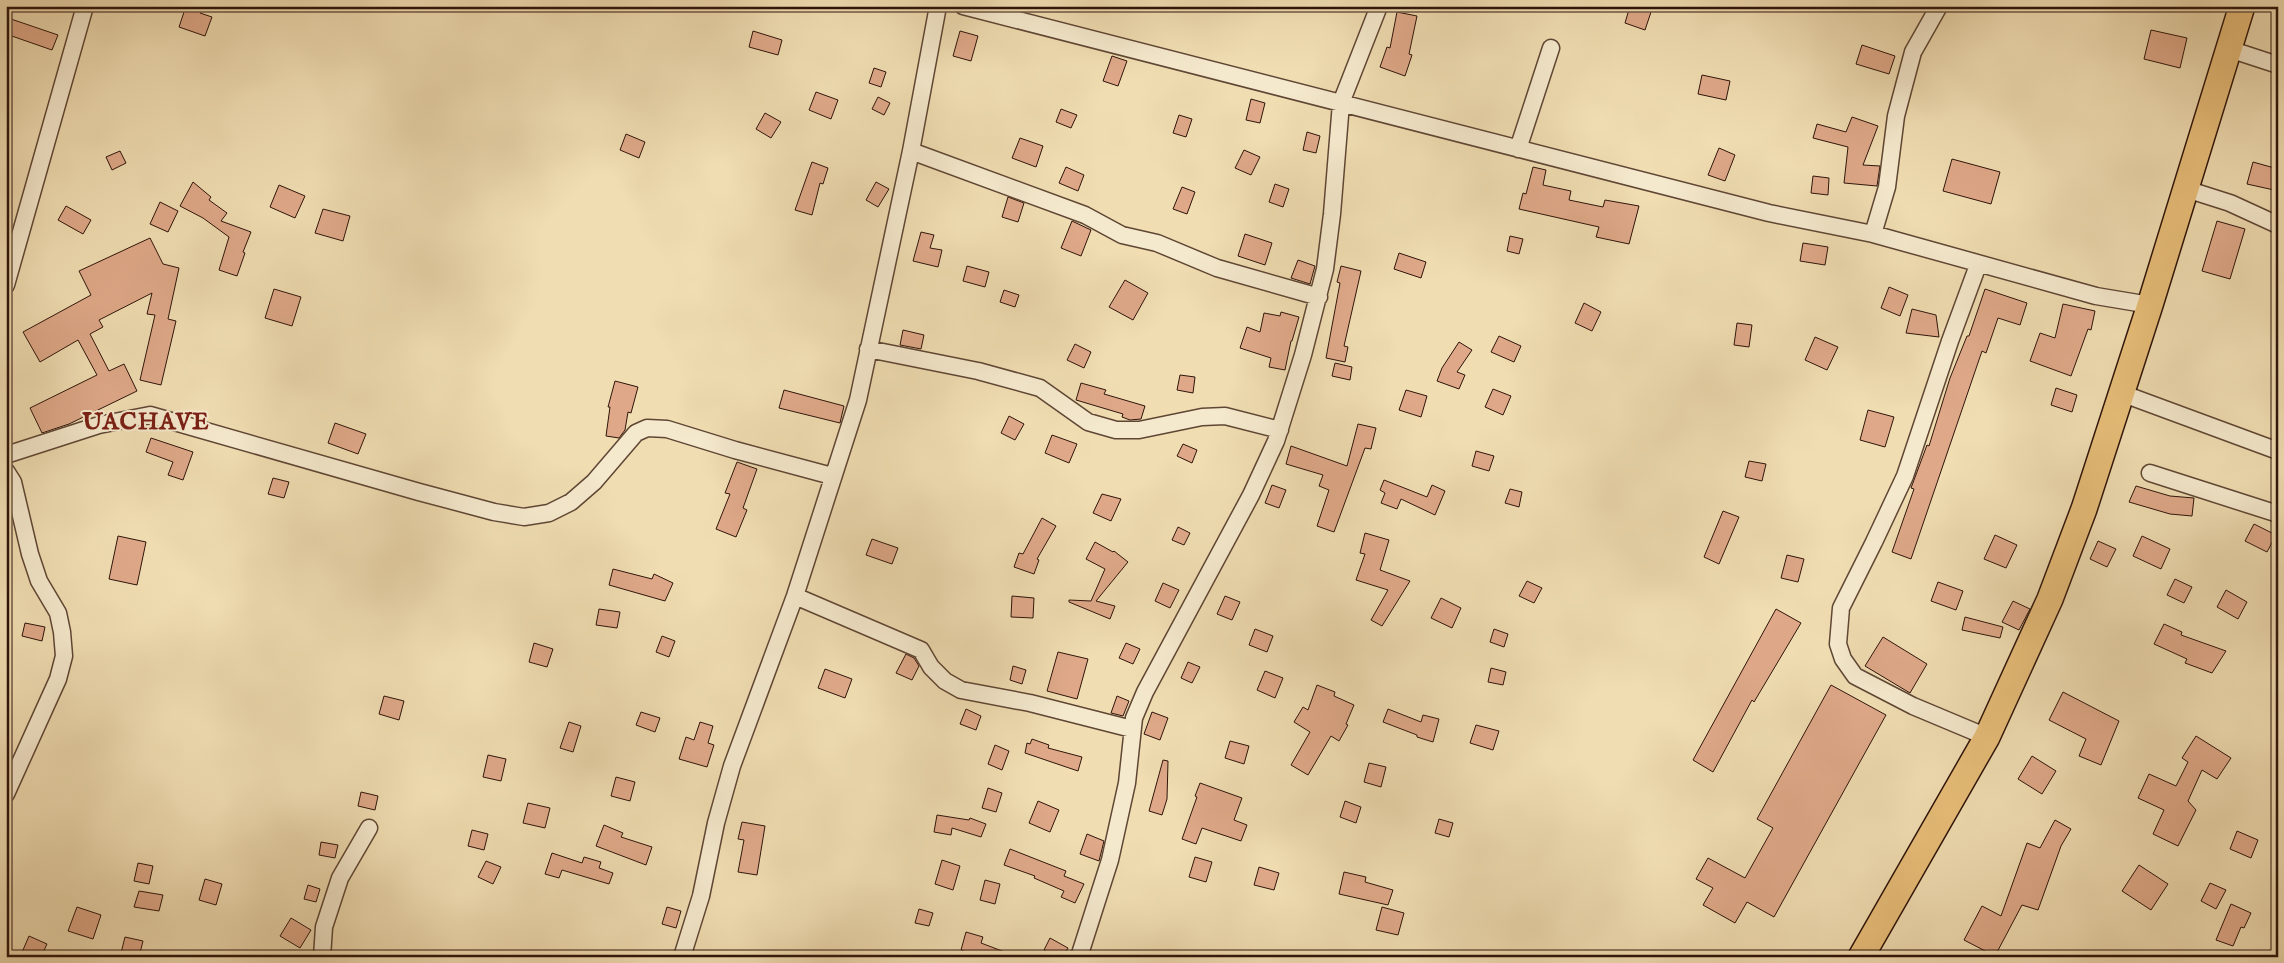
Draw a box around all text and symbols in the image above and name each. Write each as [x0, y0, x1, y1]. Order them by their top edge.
district label: UACHAVE [81, 407, 210, 438]

